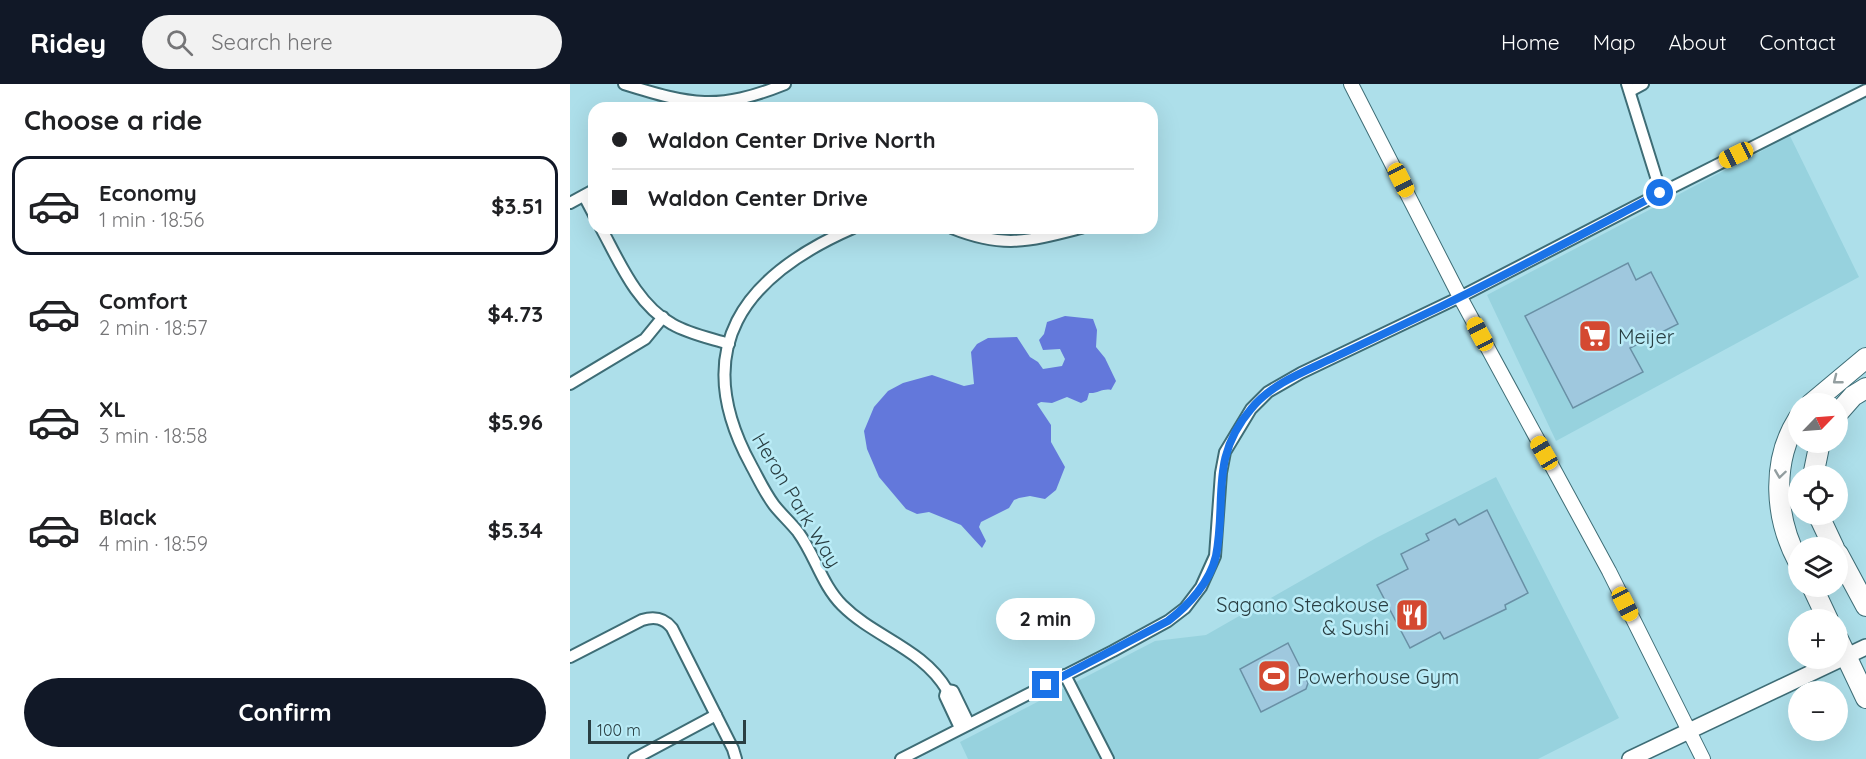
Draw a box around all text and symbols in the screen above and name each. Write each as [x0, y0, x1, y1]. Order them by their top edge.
search box [142, 15, 562, 69]
text: Ridey [30, 25, 106, 60]
icon: search [163, 26, 196, 59]
text: Search here [211, 28, 333, 56]
text: Home [1501, 29, 1560, 55]
text: Map [1593, 29, 1636, 55]
text: About [1669, 29, 1727, 55]
text: Contact [1760, 29, 1836, 55]
text: Choose a ride [24, 103, 202, 137]
text: Waldon Center Drive North [648, 126, 936, 154]
car [1716, 139, 1756, 171]
car [1385, 160, 1417, 200]
icon: car [27, 179, 81, 233]
text: Economy [99, 179, 197, 207]
route start [1646, 179, 1673, 206]
text: Waldon Center Drive [648, 184, 868, 212]
text: $3.51 [491, 192, 543, 220]
text: 1 min · 18:56 [99, 207, 204, 232]
icon: car [27, 287, 81, 341]
text: Comfort [99, 287, 188, 315]
text: $4.73 [488, 300, 543, 328]
car [1464, 314, 1496, 354]
text: 2 min · 18:57 [99, 315, 208, 340]
supermarket icon: Meijer [1577, 318, 1613, 354]
place label: Meijer [1618, 324, 1675, 349]
one-way arrow [1833, 372, 1844, 383]
north arrow [1788, 393, 1848, 453]
map controls [1788, 393, 1848, 741]
icon: car [27, 395, 81, 449]
text: XL [99, 395, 126, 423]
text: $5.96 [488, 408, 543, 436]
text: 3 min · 18:58 [99, 423, 207, 448]
street label: Heron Park Way [747, 428, 847, 572]
car [1527, 433, 1561, 473]
button: locate [1788, 465, 1848, 525]
one-way arrow [1775, 470, 1787, 479]
icon: car [27, 503, 81, 557]
text: Black [99, 503, 157, 531]
text: $5.34 [488, 516, 543, 544]
text: 4 min · 18:59 [99, 531, 208, 556]
button: layers [1788, 537, 1848, 597]
car [1609, 584, 1641, 624]
place label: Sagano Steakouse & Sushi [1216, 592, 1389, 640]
restaurant icon: Sagano Steakouse & Sushi [1394, 597, 1430, 633]
callout: 2 min [996, 598, 1096, 640]
text: 2 min [1019, 606, 1072, 631]
button: + [1788, 609, 1848, 669]
sports icon: Powerhouse Gym [1256, 658, 1292, 694]
place label: Powerhouse Gym [1297, 664, 1459, 689]
route end [1032, 671, 1059, 698]
button: Confirm [24, 678, 546, 747]
button: − [1788, 681, 1848, 741]
scale bar [588, 717, 746, 744]
text: 100 m [597, 720, 641, 740]

